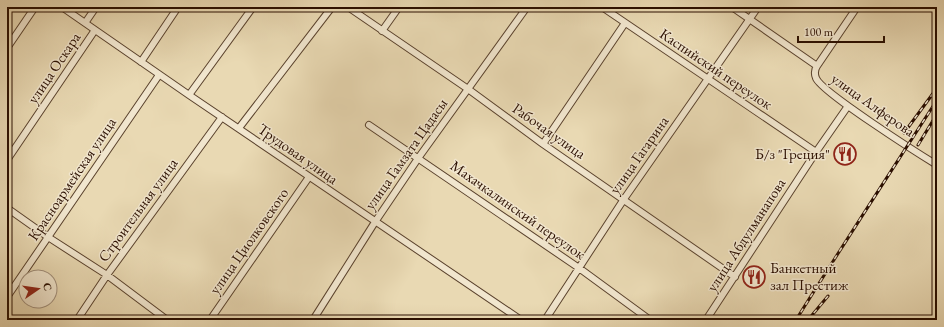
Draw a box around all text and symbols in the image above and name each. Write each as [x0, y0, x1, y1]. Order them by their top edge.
scale bar [798, 18, 884, 44]
street label: Каспийский переулок [656, 24, 776, 113]
text: 100 m [804, 24, 834, 40]
street label: улица Оскара [23, 29, 84, 107]
street label: улица Алферова [828, 69, 919, 140]
street label: улица Гамзата Цадасы [360, 94, 451, 213]
street label: Рабочая улица [509, 98, 590, 163]
street label: улица Гагарина [605, 112, 672, 197]
street label: Красноармейская улица [23, 113, 120, 244]
street label: Трудовая улица [255, 119, 342, 188]
restaurant icon: Б/з "Греция" [832, 141, 858, 167]
place label: Б/з "Греция" [755, 144, 830, 163]
street label: Строительная улица [94, 154, 182, 265]
street label: Махачкалинский переулок [447, 156, 590, 263]
street label: улица Абдулманапова [702, 174, 789, 295]
street label: улица Циолковского [205, 184, 292, 298]
place label: Банкетный зал Престиж [770, 258, 849, 294]
restaurant icon: Банкетный зал Престиж [741, 264, 767, 290]
north arrow [18, 269, 58, 309]
text: С [40, 281, 55, 292]

